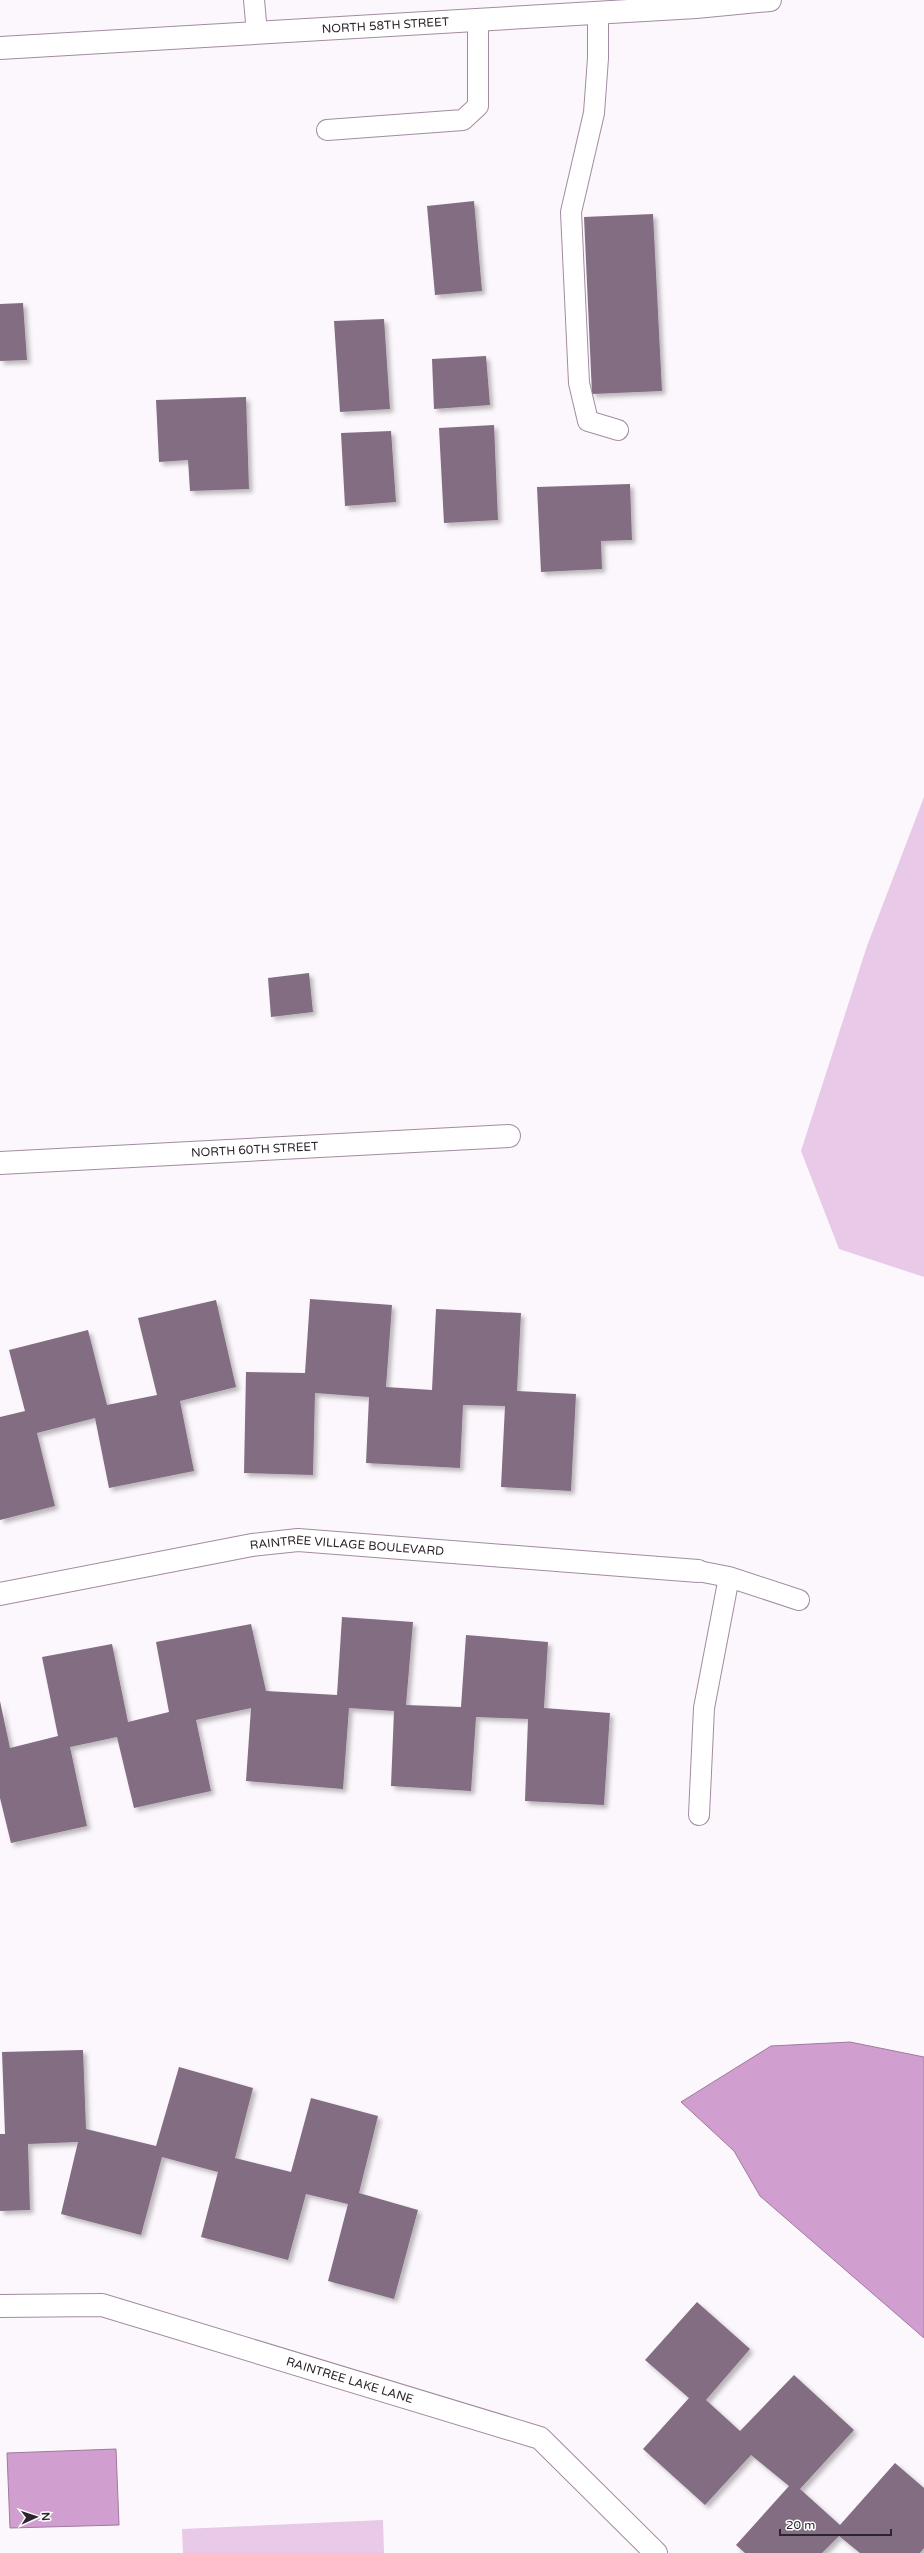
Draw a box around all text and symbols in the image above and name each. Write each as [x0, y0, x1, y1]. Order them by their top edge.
street label: NORTH 58TH STREET [321, 15, 450, 36]
street label: NORTH 60TH STREET [191, 1139, 319, 1160]
street label: RAINTREE VILLAGE BOULEVARD [249, 1533, 445, 1558]
street label: RAINTREE LAKE LANE [285, 2354, 415, 2406]
north arrow [16, 2497, 56, 2537]
scale bar [780, 2511, 891, 2537]
text: N [39, 2512, 52, 2521]
text: 20 m [786, 2518, 815, 2532]

